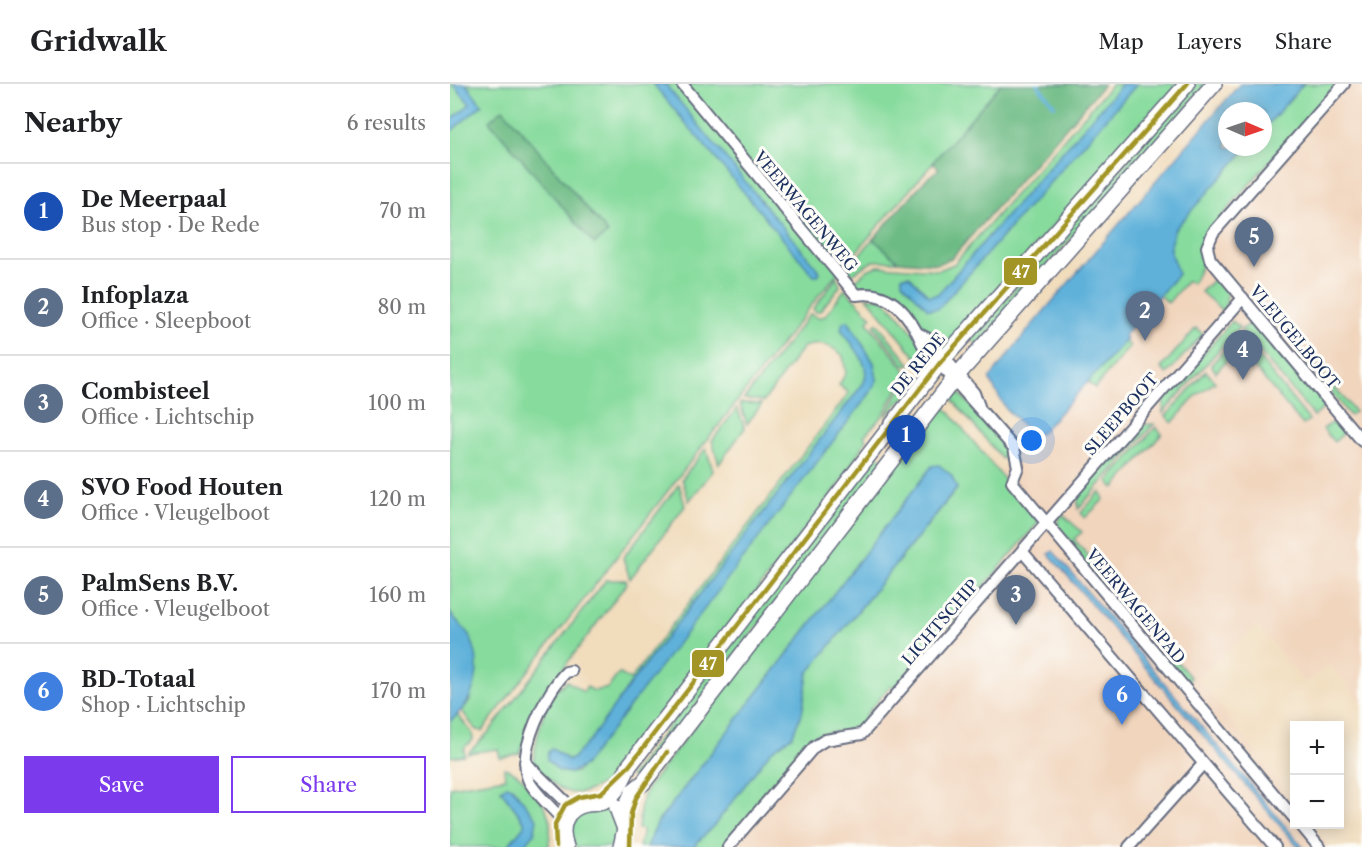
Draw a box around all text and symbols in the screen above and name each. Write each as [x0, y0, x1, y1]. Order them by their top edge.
text: Gridwalk [30, 24, 166, 58]
text: Map [1099, 29, 1144, 54]
text: Layers [1177, 29, 1242, 54]
text: Share [1275, 29, 1332, 54]
north arrow [1218, 102, 1272, 156]
text: Nearby [24, 107, 122, 139]
text: 6 results [347, 111, 426, 135]
street label: VEERWAGENWEG [749, 146, 862, 275]
text: De Meerpaal [81, 186, 227, 213]
text: 1 [39, 199, 48, 223]
text: 70 m [380, 199, 426, 223]
text: Bus stop · De Rede [81, 213, 260, 237]
pin: 5 [1234, 218, 1274, 267]
line badge: 47 [1003, 257, 1038, 286]
text: 47 [1012, 262, 1031, 282]
street label: VLEUGELBOOT [1245, 280, 1344, 393]
text: Infoplaza [81, 282, 189, 309]
pin: 2 [1126, 292, 1164, 341]
text: 2 [38, 295, 49, 319]
text: 80 m [378, 295, 426, 319]
text: Office · Sleepboot [81, 309, 251, 333]
street label: DE REDE [887, 329, 949, 399]
pin: 4 [1224, 330, 1262, 380]
street label: SLEEPBOOT [1080, 369, 1162, 459]
text: Combisteel [81, 378, 210, 405]
text: 3 [38, 391, 49, 415]
text: 100 m [368, 391, 426, 415]
text: Office · Lichtschip [81, 405, 254, 429]
pin: 1 [886, 416, 926, 465]
your location [1017, 426, 1046, 455]
text: SVO Food Houten [81, 474, 283, 501]
text: 4 [38, 487, 49, 511]
text: 120 m [369, 487, 426, 511]
text: Office · Vleugelboot [81, 501, 270, 525]
street label: VEERWAGENPAD [1081, 544, 1190, 668]
text: PalmSens B.V. [81, 570, 238, 597]
street label: LICHTSCHIP [897, 575, 983, 669]
pin: 3 [996, 576, 1036, 625]
text: 5 [38, 583, 49, 607]
text: 160 m [369, 583, 426, 607]
text: Office · Vleugelboot [81, 597, 270, 621]
line badge: 47 [691, 649, 725, 678]
text: 47 [699, 654, 718, 674]
text: BD-Totaal [81, 666, 196, 693]
pin: 6 [1102, 676, 1142, 725]
text: 6 [38, 679, 49, 703]
text: 170 m [371, 679, 426, 703]
text: Shop · Lichtschip [81, 693, 246, 717]
map controls [1290, 721, 1344, 829]
button: + [1290, 721, 1344, 775]
button: Save [24, 756, 219, 813]
button: Share [231, 756, 426, 813]
button: − [1290, 775, 1344, 829]

